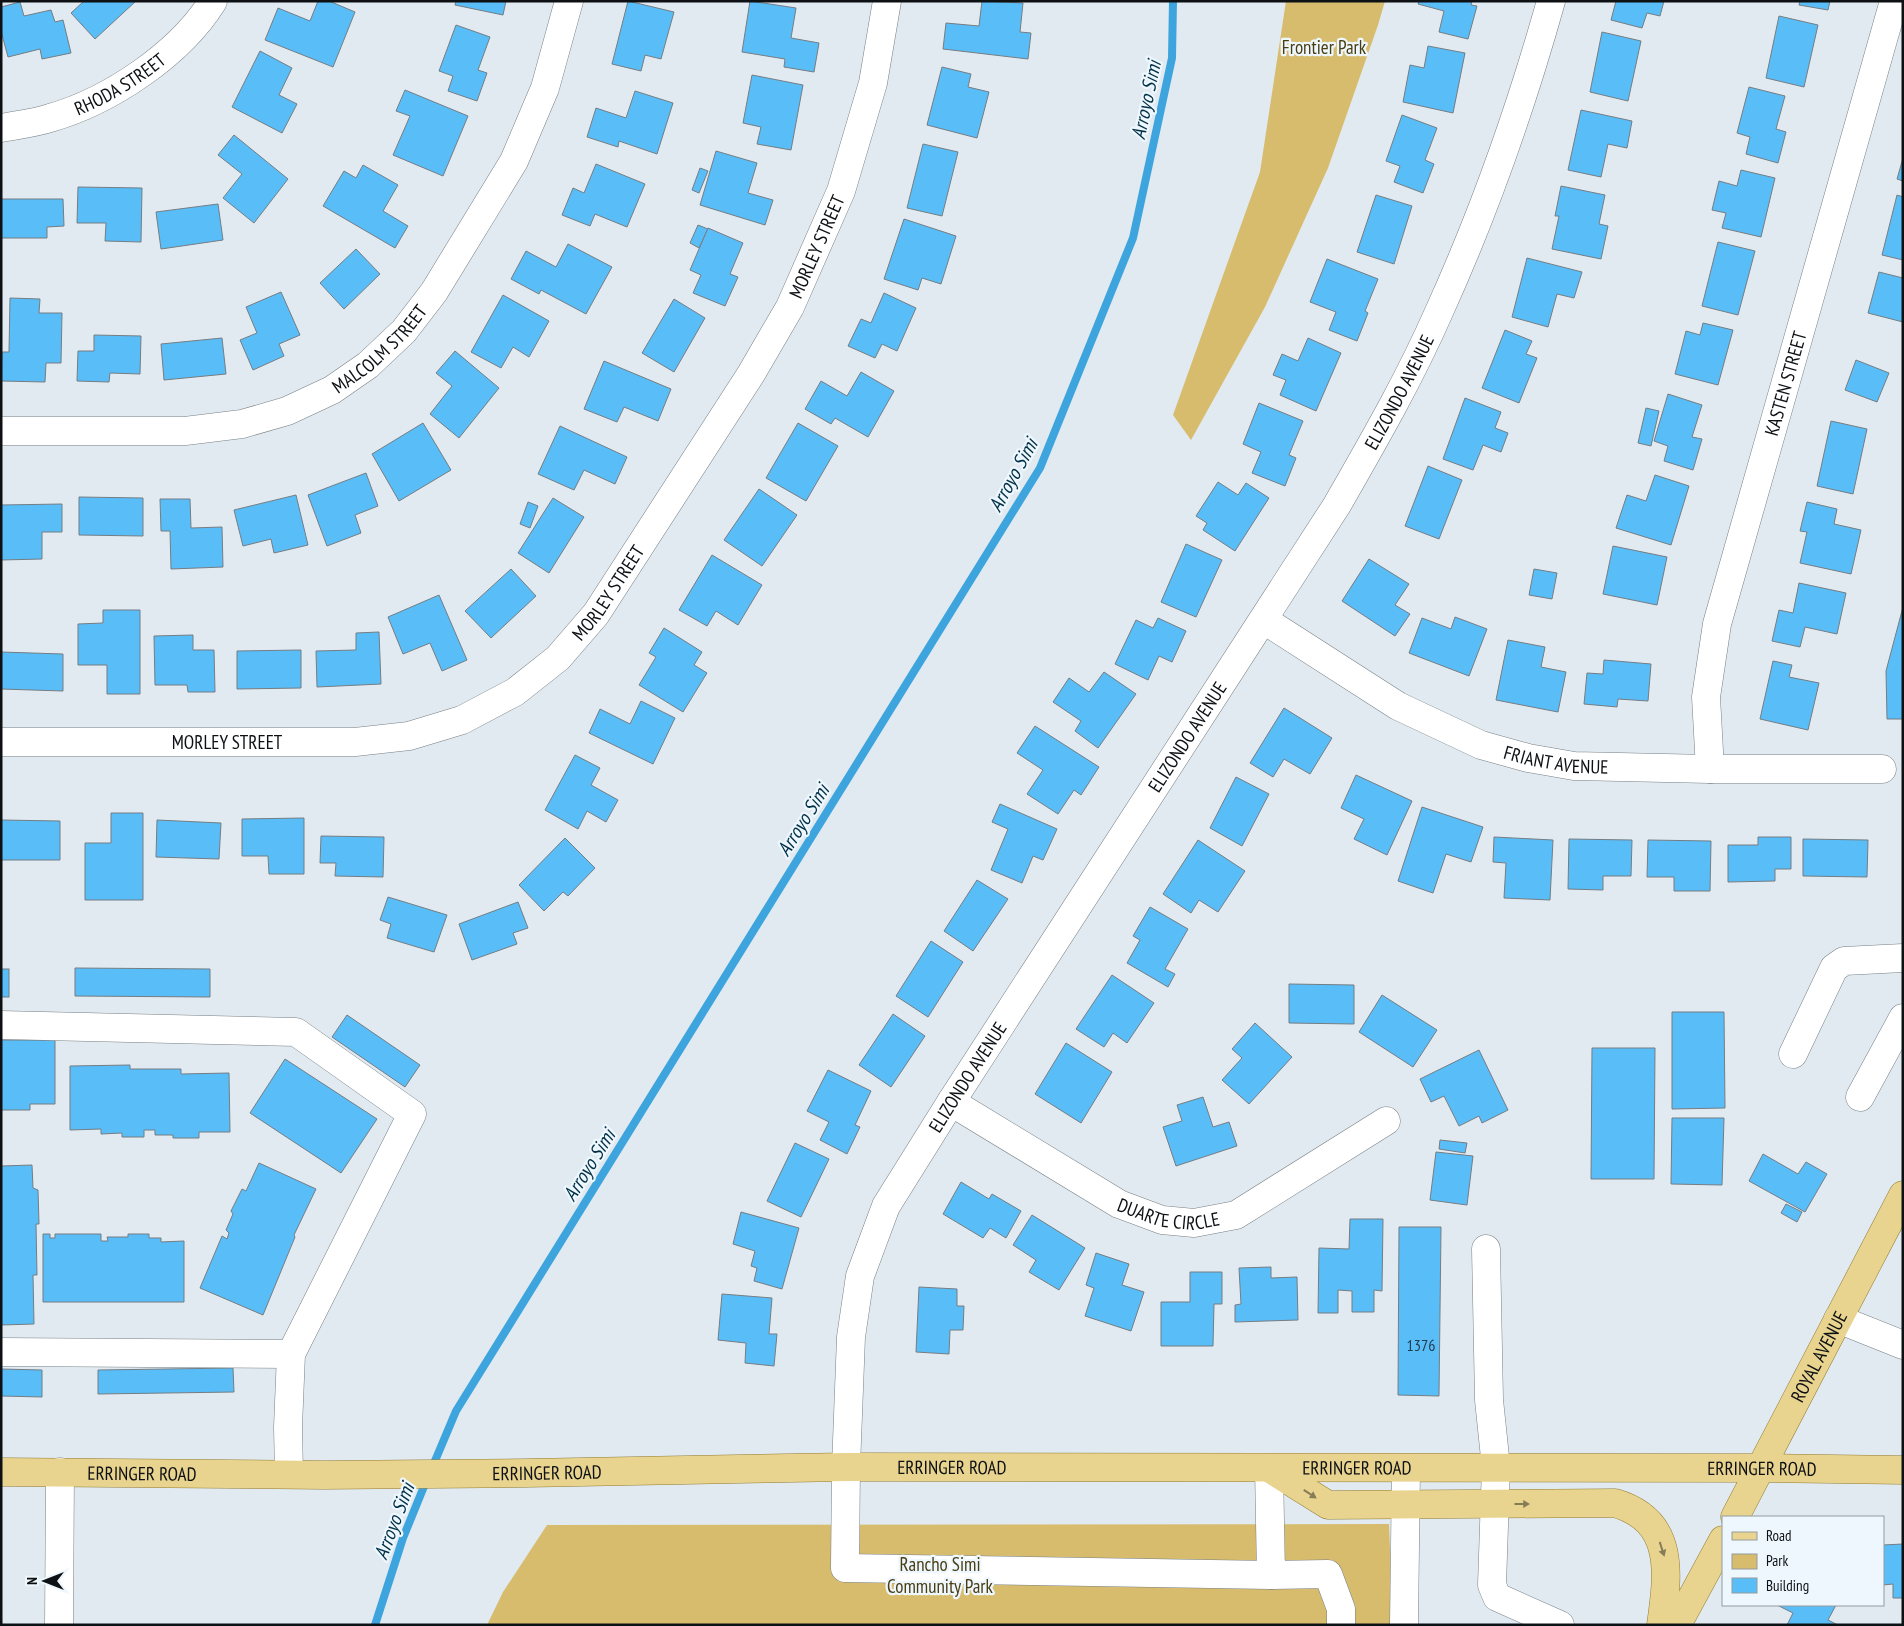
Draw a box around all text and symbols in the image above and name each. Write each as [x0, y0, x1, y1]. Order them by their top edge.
park label: Frontier Park [1282, 35, 1367, 59]
street label: RHODA STREET [71, 47, 171, 120]
water label: Arroyo Simi [1125, 56, 1168, 142]
street label: MORLEY STREET [783, 191, 850, 302]
street label: MALCOLM STREET [327, 299, 432, 398]
street label: KASTEN STREET [1759, 328, 1812, 438]
street label: ELIZONDO AVENUE [1359, 331, 1439, 454]
water label: Arroyo Simi [982, 432, 1045, 516]
street label: MORLEY STREET [567, 540, 650, 645]
street label: ELIZONDO AVENUE [1143, 677, 1232, 796]
street label: MORLEY STREET [172, 730, 283, 754]
street label: FRIANT AVENUE [1501, 740, 1609, 779]
water label: Arroyo Simi [771, 777, 837, 861]
street label: ELIZONDO AVENUE [923, 1017, 1012, 1137]
water label: Arroyo Simi [557, 1122, 623, 1206]
street label: DUARTE CIRCLE [1114, 1193, 1221, 1235]
street label: ROYAL AVENUE [1785, 1307, 1852, 1406]
house number: 1376 [1407, 1335, 1435, 1355]
street label: ERRINGER ROAD [897, 1455, 1007, 1479]
street label: ERRINGER ROAD [1302, 1455, 1412, 1480]
street label: ERRINGER ROAD [1707, 1456, 1817, 1481]
street label: ERRINGER ROAD [492, 1460, 602, 1485]
street label: ERRINGER ROAD [87, 1461, 197, 1486]
water label: Arroyo Simi [368, 1477, 421, 1563]
one-way arrow [1304, 1489, 1317, 1499]
one-way arrow [1514, 1500, 1530, 1508]
legend [1722, 1516, 1884, 1606]
text: Road [1766, 1526, 1792, 1545]
one-way arrow [1659, 1541, 1666, 1556]
text: Park [1766, 1551, 1788, 1570]
park label: Rancho Simi Community Park [887, 1552, 994, 1598]
north arrow [20, 1556, 70, 1606]
text: Building [1766, 1576, 1809, 1595]
text: N [23, 1577, 41, 1585]

